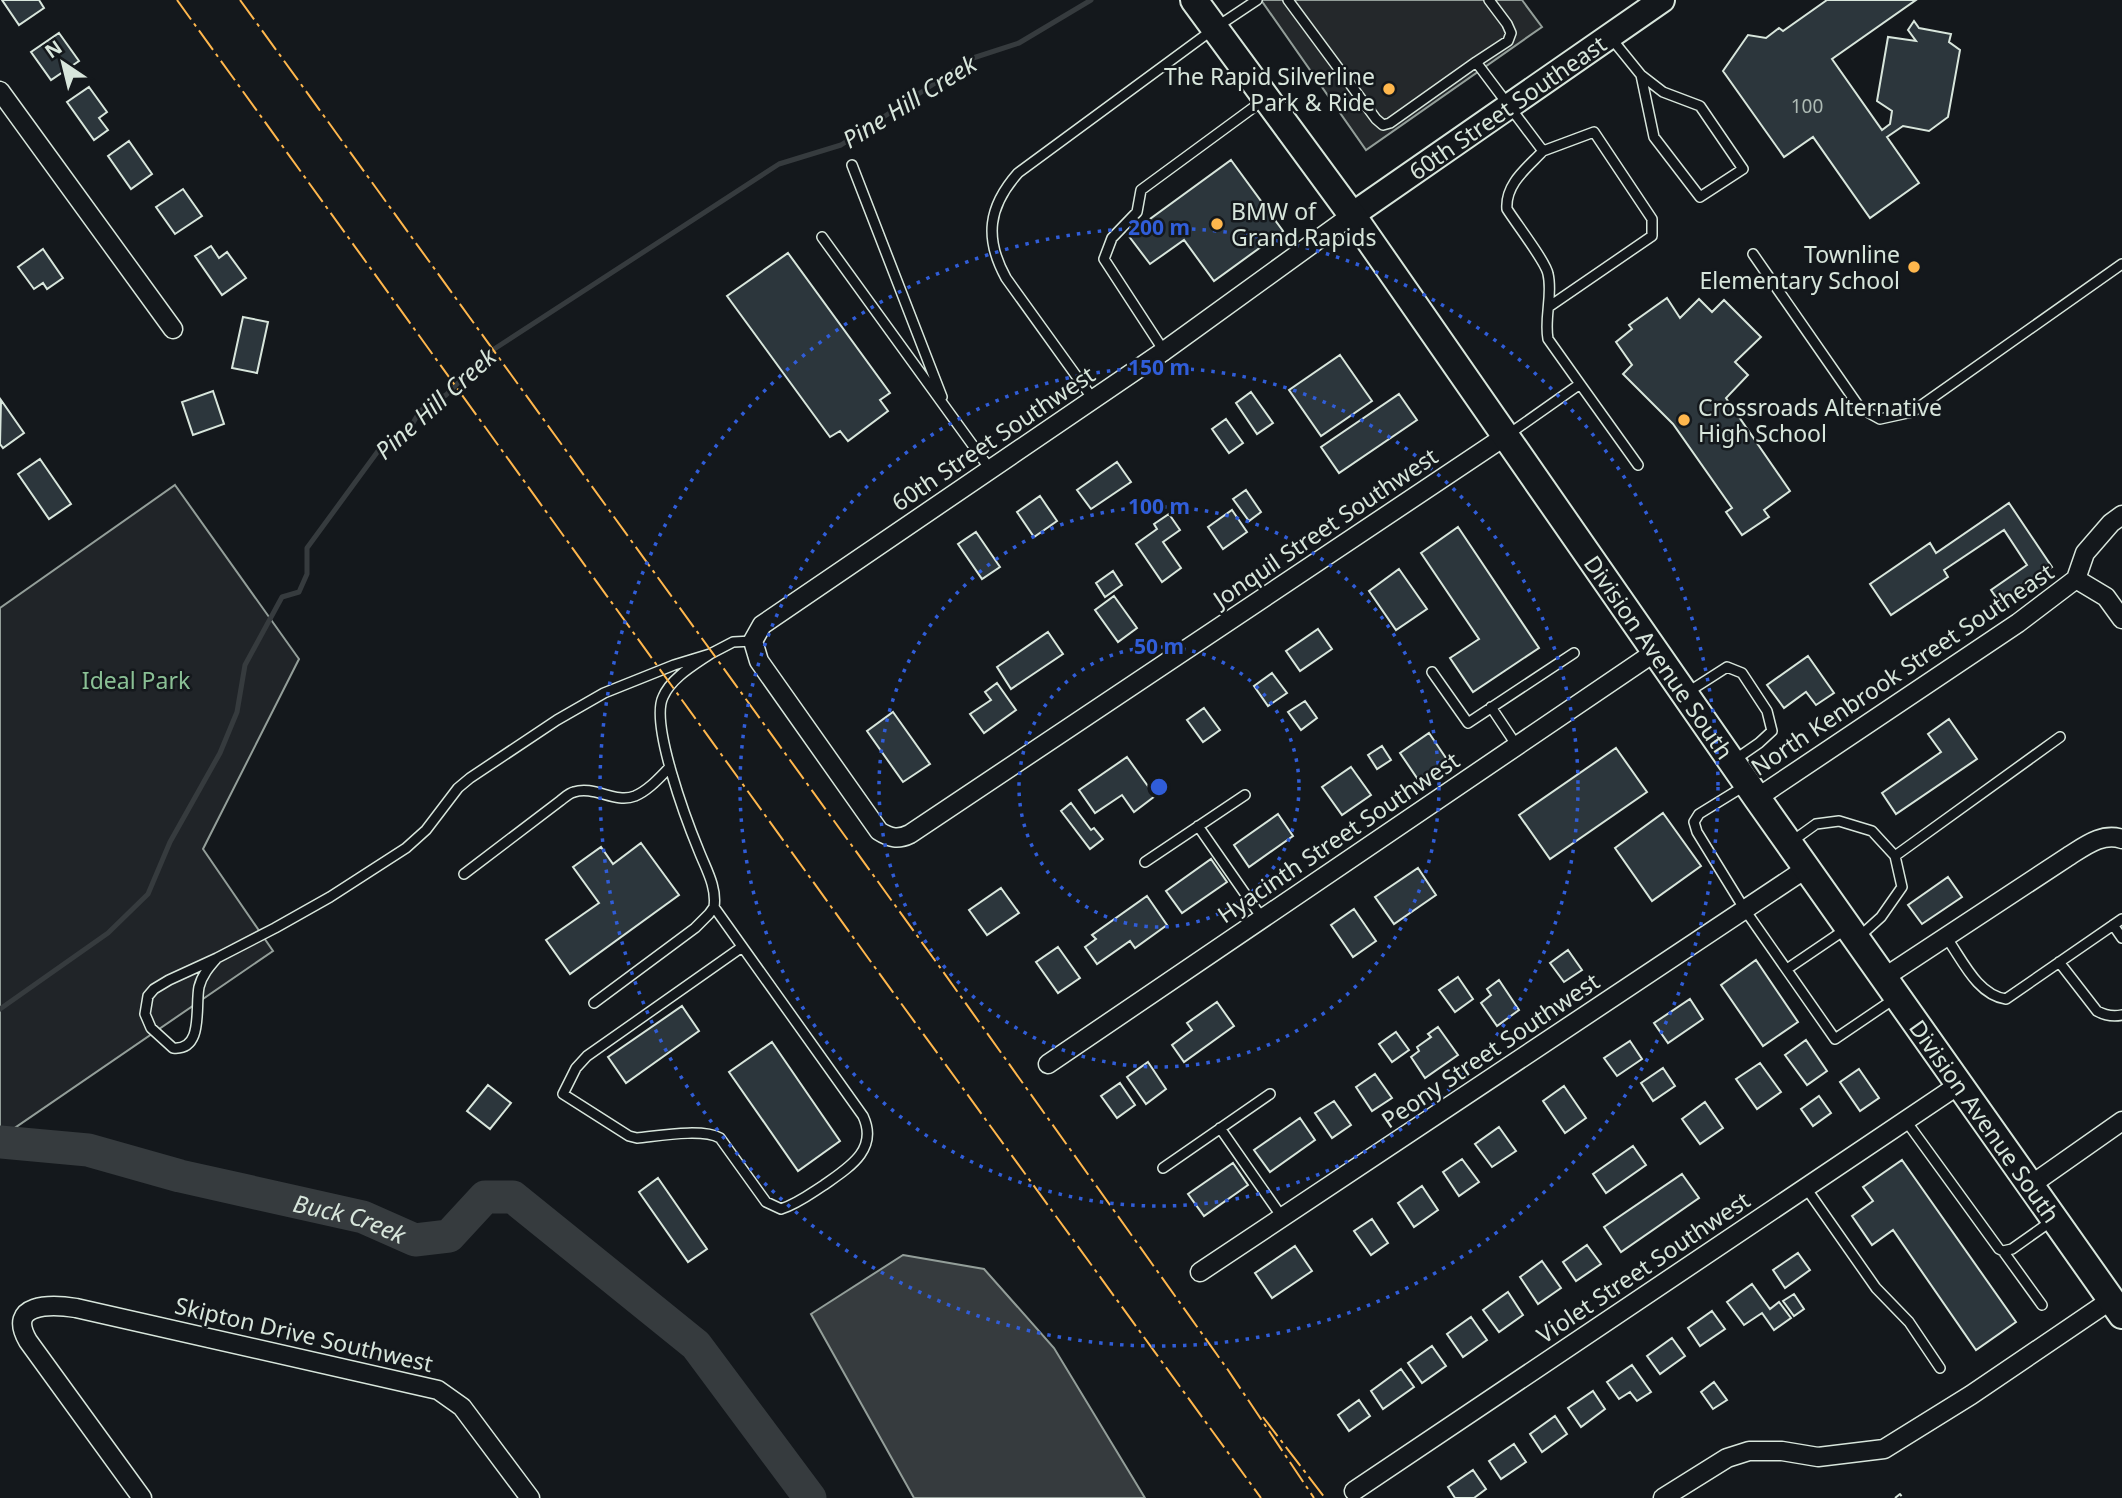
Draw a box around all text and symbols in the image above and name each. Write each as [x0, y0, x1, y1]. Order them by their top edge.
north arrow [28, 28, 98, 98]
street label: 60th Street Southeast [1402, 28, 1612, 187]
text: N [39, 34, 67, 64]
water label: Pine Hill Creek [836, 46, 983, 155]
place label: The Rapid Silverline Park & Ride [1164, 60, 1375, 118]
marker: The Rapid Silverline Park & Ride [1381, 81, 1397, 97]
house number: 100 [1791, 93, 1823, 119]
place label: BMW of Grand Rapids [1231, 195, 1376, 253]
text: 200 m [1128, 213, 1190, 241]
marker: BMW of Grand Rapids [1209, 216, 1225, 232]
place label: Townline Elementary School [1700, 238, 1900, 296]
marker: Townline Elementary School [1906, 259, 1922, 275]
water label: Pine Hill Creek [367, 339, 503, 466]
text: 150 m [1128, 353, 1190, 381]
street label: 60th Street Southwest [885, 358, 1101, 518]
place label: Crossroads Alternative High School [1698, 391, 1942, 449]
marker: Crossroads Alternative High School [1676, 412, 1692, 428]
street label: Jonquil Street Southwest [1205, 440, 1444, 615]
text: 100 m [1128, 492, 1190, 520]
street label: Division Avenue South [1577, 549, 1741, 765]
street label: North Kenbrook Street Southeast [1744, 555, 2060, 783]
text: 50 m [1134, 632, 1184, 660]
park label: Ideal Park [82, 664, 191, 696]
street label: Hyacinth Street Southwest [1211, 744, 1465, 930]
centre of rings [1147, 775, 1171, 799]
street label: Peony Street Southwest [1375, 965, 1605, 1135]
street label: Division Avenue South [1902, 1013, 2068, 1229]
street label: Violet Street Southwest [1530, 1184, 1756, 1350]
water label: Buck Creek [290, 1185, 412, 1251]
street label: Skipton Drive Southwest [172, 1289, 436, 1379]

